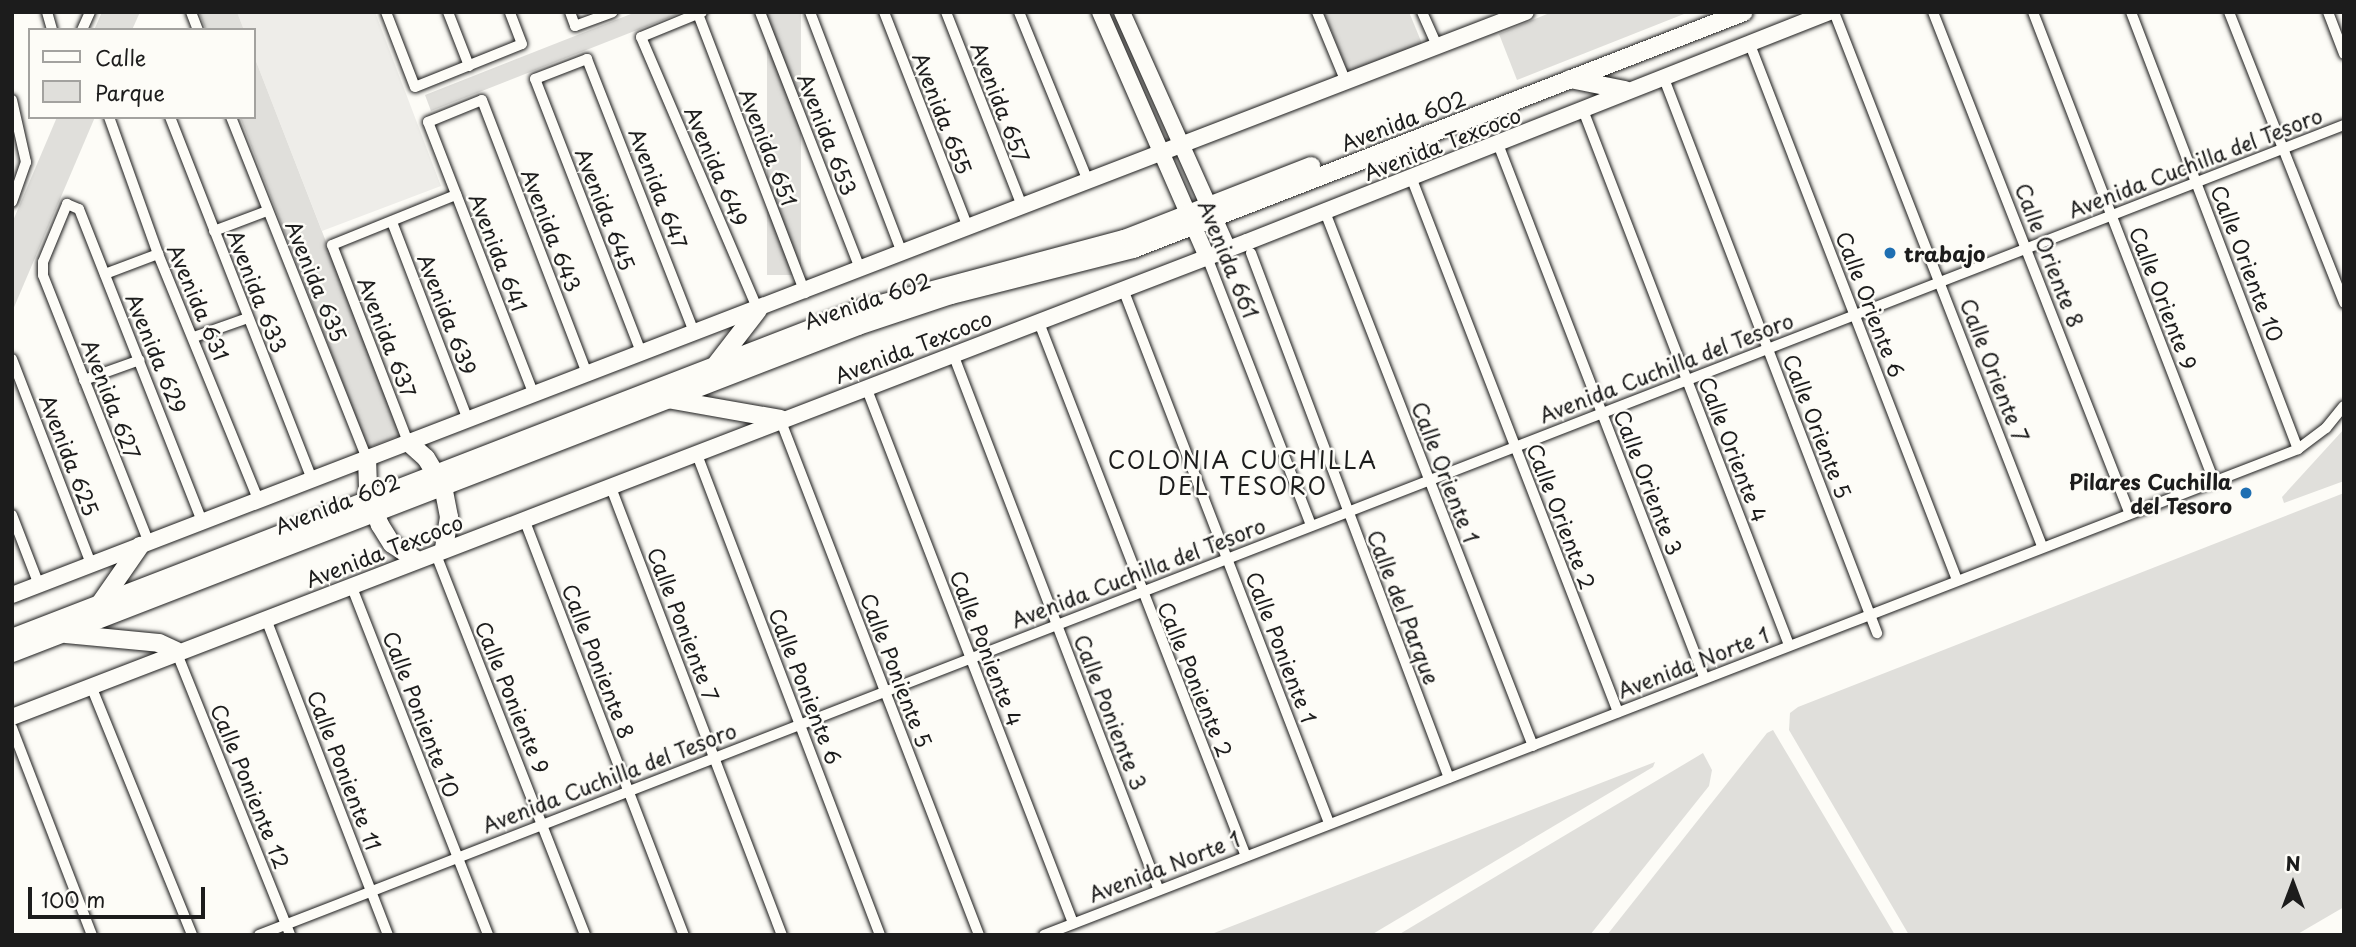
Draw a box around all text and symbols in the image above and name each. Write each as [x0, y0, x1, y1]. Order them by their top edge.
legend [28, 28, 256, 119]
street label: Avenida 657 [967, 38, 1035, 166]
text: Calle [95, 41, 146, 73]
street label: Avenida 655 [908, 49, 978, 177]
street label: Avenida 653 [793, 70, 863, 198]
text: Parque [95, 76, 165, 108]
street label: Avenida 651 [735, 85, 803, 209]
street label: Avenida 602 [1337, 85, 1469, 155]
street label: Avenida Texcoco [1360, 101, 1524, 185]
street label: Avenida Cuchilla del Tesoro [2063, 101, 2327, 223]
street label: Avenida 649 [680, 102, 754, 230]
street label: Avenida 647 [625, 124, 693, 252]
street label: Avenida 645 [571, 144, 641, 274]
street label: Avenida 643 [517, 165, 587, 295]
street label: Calle Oriente 8 [2011, 179, 2089, 331]
street label: Calle Oriente 10 [2207, 182, 2289, 344]
street label: Avenida 641 [465, 190, 533, 314]
street label: Avenida 661 [1194, 196, 1264, 322]
street label: Avenida 635 [281, 217, 353, 345]
street label: Calle Oriente 9 [2125, 223, 2203, 373]
street label: Avenida 633 [223, 226, 293, 356]
street label: Calle Oriente 6 [1832, 227, 1910, 381]
street label: Avenida 631 [163, 240, 235, 364]
place label: trabajo [1904, 240, 1985, 266]
marker: trabajo [1882, 245, 1898, 261]
street label: Avenida 639 [413, 250, 483, 378]
street label: Avenida 602 [801, 267, 933, 333]
street label: Avenida 637 [354, 274, 422, 400]
street label: Avenida 629 [122, 290, 192, 416]
street label: Calle Oriente 7 [1956, 295, 2034, 445]
street label: Avenida Texcoco [831, 304, 995, 388]
street label: Avenida Cuchilla del Tesoro [1534, 306, 1798, 428]
street label: Avenida 627 [78, 336, 146, 462]
street label: Calle Oriente 5 [1779, 350, 1857, 502]
street label: Calle Oriente 4 [1695, 373, 1773, 525]
street label: Avenida 625 [35, 391, 105, 519]
street label: Calle Oriente 1 [1408, 398, 1484, 546]
street label: Calle Oriente 3 [1610, 406, 1688, 558]
street label: Calle Oriente 2 [1523, 439, 1601, 593]
district label: COLONIA CUCHILLA DEL TESORO [1112, 446, 1374, 500]
street label: Avenida 602 [271, 468, 403, 538]
place label: Pilares Cuchilla del Tesoro [2068, 468, 2232, 518]
marker: Pilares Cuchilla del Tesoro [2238, 485, 2254, 501]
street label: Avenida Texcoco [302, 508, 466, 592]
street label: Avenida Cuchilla del Tesoro [1006, 511, 1270, 633]
street label: Calle del Parque [1363, 526, 1445, 688]
street label: Calle Poniente 7 [643, 544, 725, 704]
street label: Calle Poniente 4 [946, 567, 1028, 729]
street label: Calle Poniente 1 [1242, 568, 1322, 726]
street label: Calle Poniente 8 [558, 580, 640, 742]
street label: Calle Poniente 5 [856, 589, 938, 751]
street label: Calle Poniente 2 [1153, 598, 1239, 760]
street label: Calle Poniente 6 [765, 604, 847, 768]
street label: Calle Poniente 9 [471, 617, 555, 777]
street label: Avenida Norte 1 [1614, 621, 1772, 703]
street label: Calle Poniente 10 [379, 628, 465, 800]
street label: Calle Poniente 3 [1070, 631, 1152, 793]
street label: Calle Poniente 11 [303, 687, 387, 853]
street label: Calle Poniente 12 [207, 700, 295, 872]
street label: Avenida Cuchilla del Tesoro [477, 716, 741, 838]
street label: Avenida Norte 1 [1085, 825, 1243, 907]
north arrow [2258, 849, 2328, 919]
text: N [2285, 849, 2301, 877]
scale bar [32, 874, 208, 918]
text: 100 m [41, 883, 105, 915]

